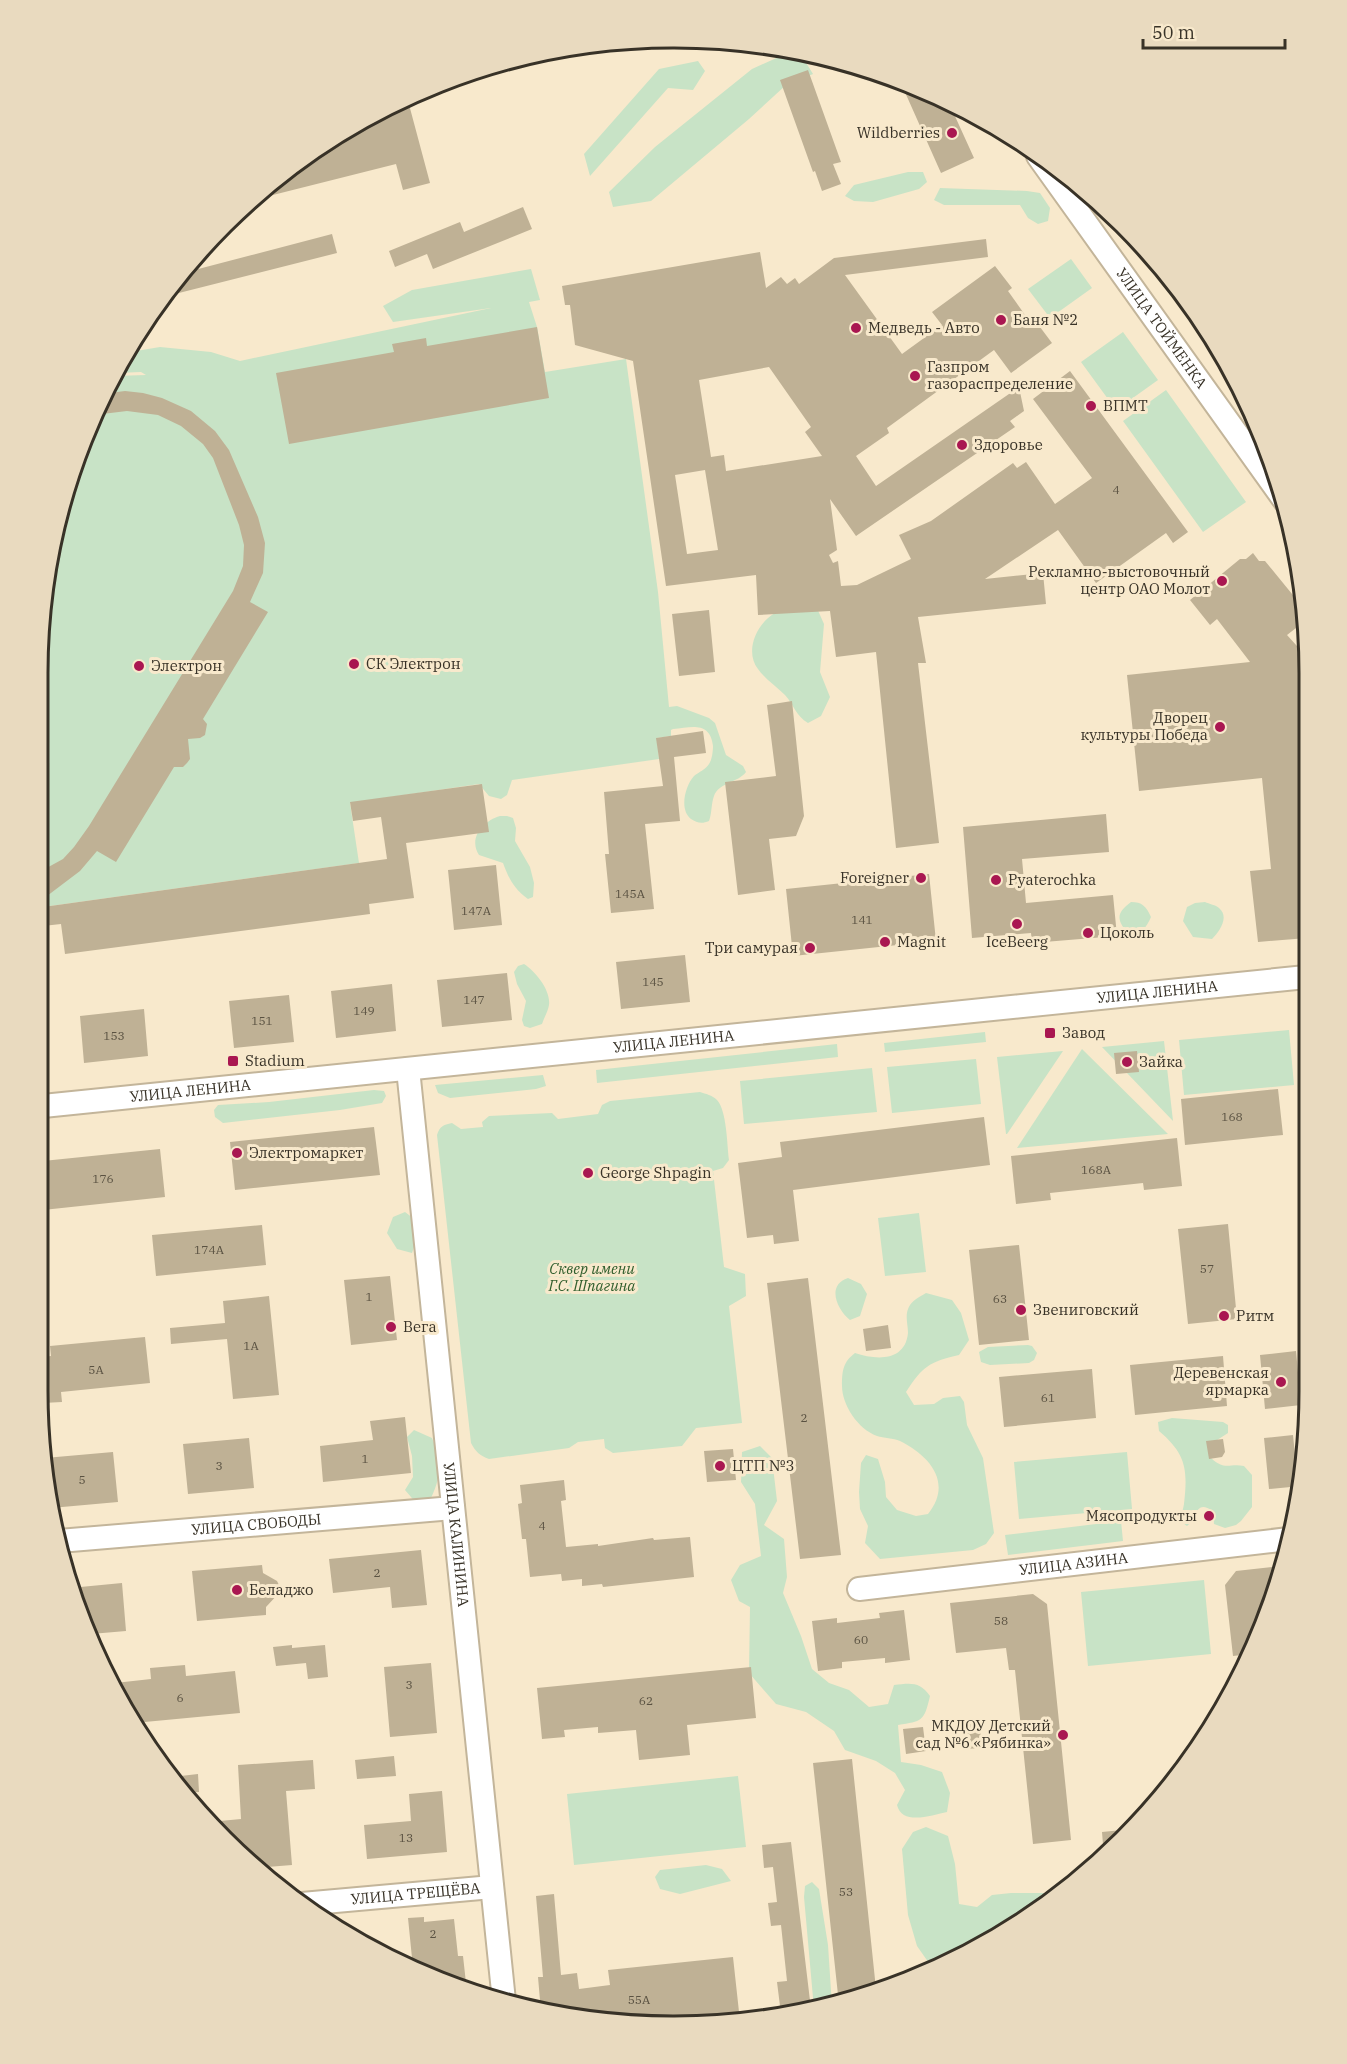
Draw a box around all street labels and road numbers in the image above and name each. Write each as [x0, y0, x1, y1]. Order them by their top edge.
street label: УЛИЦА ТОЙМЕНКА [1112, 264, 1212, 393]
street label: УЛИЦА ЛЕНИНА [1096, 976, 1219, 1007]
street label: УЛИЦА ЛЕНИНА [612, 1025, 736, 1057]
street label: УЛИЦА ЛЕНИНА [129, 1075, 252, 1106]
street label: УЛИЦА КАЛИНИНА [440, 1461, 473, 1608]
street label: УЛИЦА СВОБОДЫ [191, 1509, 322, 1539]
street label: УЛИЦА АЗИНА [1018, 1548, 1130, 1579]
street label: УЛИЦА ТРЕЩЁВА [350, 1878, 482, 1909]

